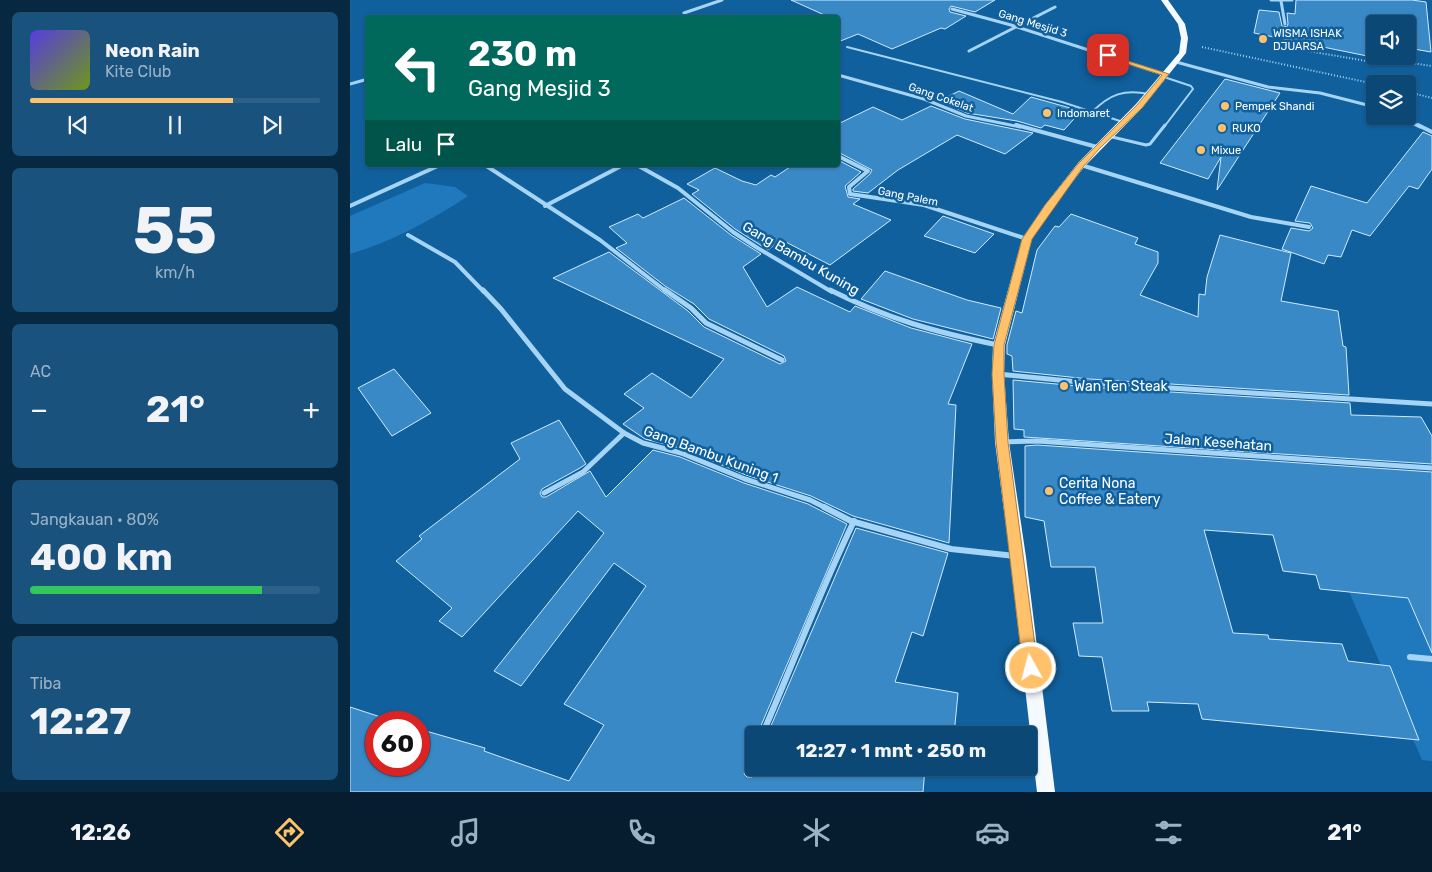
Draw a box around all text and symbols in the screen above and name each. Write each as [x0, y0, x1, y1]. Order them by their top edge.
street label: Gang Mesjid 3 [997, 7, 1069, 40]
map controls [1366, 15, 1416, 125]
button: sound [1366, 15, 1416, 65]
place label: WISMA ISHAK DJUARSA [1273, 27, 1342, 53]
text: 230 m [468, 33, 577, 75]
marker: WISMA ISHAK DJUARSA [1257, 33, 1269, 45]
pin [1087, 34, 1129, 76]
icon: left [385, 35, 450, 100]
text: Neon Rain [105, 39, 200, 62]
icon: arrive [1094, 41, 1122, 69]
text: Kite Club [105, 62, 171, 81]
text: Gang Mesjid 3 [468, 75, 611, 102]
button: layers [1366, 75, 1416, 125]
street label: Gang Cokelat [907, 80, 976, 115]
marker: Pempek Shandi [1219, 100, 1231, 112]
place label: Pempek Shandi [1235, 100, 1314, 113]
marker: Indomaret [1041, 107, 1053, 119]
place label: Indomaret [1057, 107, 1111, 120]
icon: previous [64, 111, 92, 139]
icon: pause [161, 111, 189, 139]
icon: next [258, 111, 286, 139]
marker: RUKO [1216, 122, 1228, 134]
place label: RUKO [1232, 122, 1261, 135]
icon: arrive [432, 130, 460, 158]
text: Lalu [385, 133, 422, 156]
marker: Mixue [1195, 144, 1207, 156]
place label: Mixue [1211, 144, 1241, 157]
street label: Gang Palem [877, 184, 939, 209]
text: 55 [133, 192, 217, 269]
street label: Gang Bambu Kuning [739, 218, 862, 299]
text: km/h [155, 263, 195, 282]
text: AC [30, 362, 51, 381]
place label: Wan Ten Steak [1074, 378, 1168, 395]
marker: Wan Ten Steak [1058, 380, 1070, 392]
text: 21° [146, 386, 205, 432]
text: − [30, 393, 48, 426]
text: + [303, 393, 320, 426]
street label: Gang Bambu Kuning 1 [641, 422, 780, 487]
street label: Jalan Kesehatan [1163, 430, 1273, 455]
place label: Cerita Nona Coffee & Eatery [1059, 475, 1161, 508]
marker: Cerita Nona Coffee & Eatery [1043, 485, 1055, 497]
text: Jangkauan · 80% [30, 510, 159, 529]
text: 400 km [30, 534, 173, 580]
position arrow [1004, 641, 1056, 693]
text: Tiba [30, 674, 61, 693]
text: 12:27 [30, 698, 131, 744]
speed limit sign: 60 [365, 711, 430, 776]
text: 12:27 · 1 mnt · 250 m [796, 739, 986, 762]
icon: directions [272, 815, 307, 850]
icon: music [448, 815, 483, 850]
icon: phone [624, 815, 659, 850]
icon: climate [799, 815, 834, 850]
icon: car [975, 815, 1010, 850]
icon: filters [1151, 815, 1186, 850]
text: 12:26 [70, 819, 131, 846]
text: 21° [1327, 819, 1361, 846]

